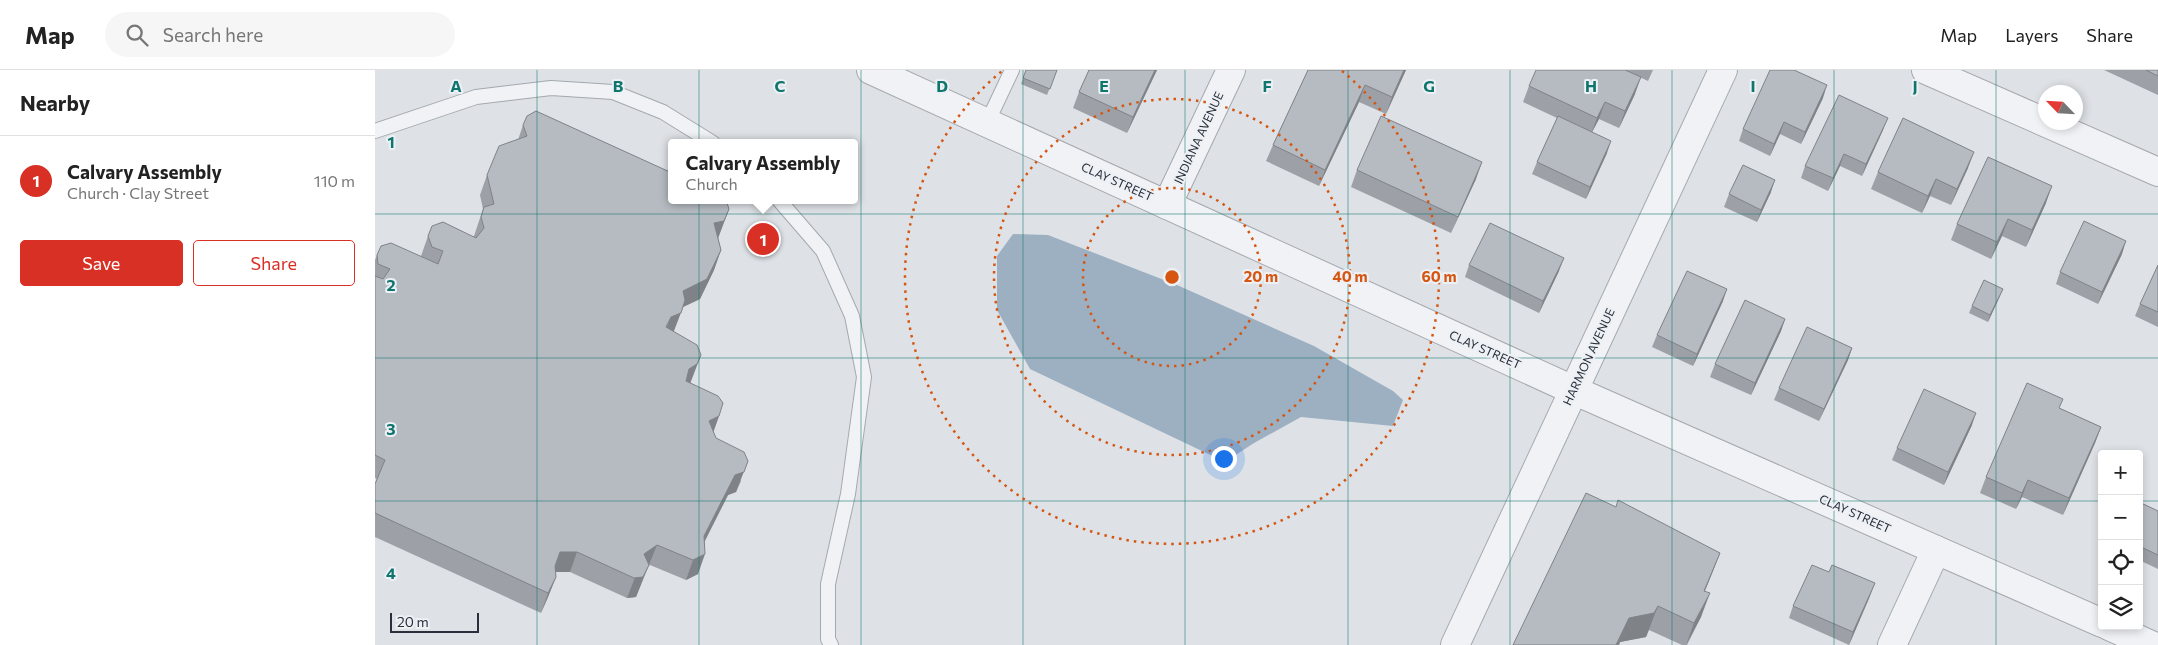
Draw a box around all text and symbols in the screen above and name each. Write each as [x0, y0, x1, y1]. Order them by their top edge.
search box [105, 12, 455, 57]
text: Map [25, 20, 75, 49]
icon: search [123, 21, 151, 49]
text: Search here [163, 23, 263, 46]
text: Map [1940, 24, 1977, 46]
text: Layers [2005, 24, 2058, 46]
text: Share [2086, 24, 2133, 46]
text: A [450, 76, 462, 95]
text: B [613, 76, 624, 95]
text: C [775, 76, 786, 95]
text: D [936, 76, 948, 95]
text: E [1099, 76, 1109, 95]
text: F [1262, 76, 1272, 95]
text: G [1423, 76, 1435, 95]
text: H [1585, 76, 1597, 95]
text: I [1750, 76, 1756, 95]
text: J [1912, 76, 1918, 95]
north arrow [2038, 85, 2083, 130]
street label: INDIANA AVENUE [1171, 89, 1226, 186]
text: Nearby [20, 90, 90, 115]
text: 1 [387, 132, 395, 151]
popup [668, 139, 858, 204]
text: Calvary Assembly [686, 151, 840, 174]
street label: CLAY STREET [1079, 159, 1156, 203]
text: Calvary Assembly [67, 160, 222, 183]
text: 1 [32, 171, 40, 190]
text: 110 m [314, 171, 355, 190]
text: Church [686, 174, 738, 193]
text: Church · Clay Street [67, 183, 209, 202]
pin: 1 [747, 220, 779, 258]
button: Save [20, 240, 183, 286]
button: Share [193, 240, 355, 286]
text: 20 m [1244, 267, 1278, 285]
text: 40 m [1332, 267, 1368, 285]
text: 60 m [1421, 267, 1457, 285]
centre of rings [1163, 268, 1181, 286]
text: 2 [386, 275, 396, 294]
street label: HARMON AVENUE [1559, 306, 1617, 407]
street label: CLAY STREET [1447, 327, 1524, 371]
text: 3 [386, 419, 396, 438]
your location [1211, 446, 1237, 472]
map controls [2098, 450, 2143, 630]
button: + [2098, 450, 2143, 495]
street label: CLAY STREET [1817, 491, 1894, 535]
button: − [2098, 495, 2143, 540]
button: locate [2098, 540, 2143, 585]
text: 4 [386, 563, 396, 582]
button: layers [2098, 585, 2143, 630]
scale bar [390, 610, 479, 633]
text: 20 m [397, 613, 429, 630]

